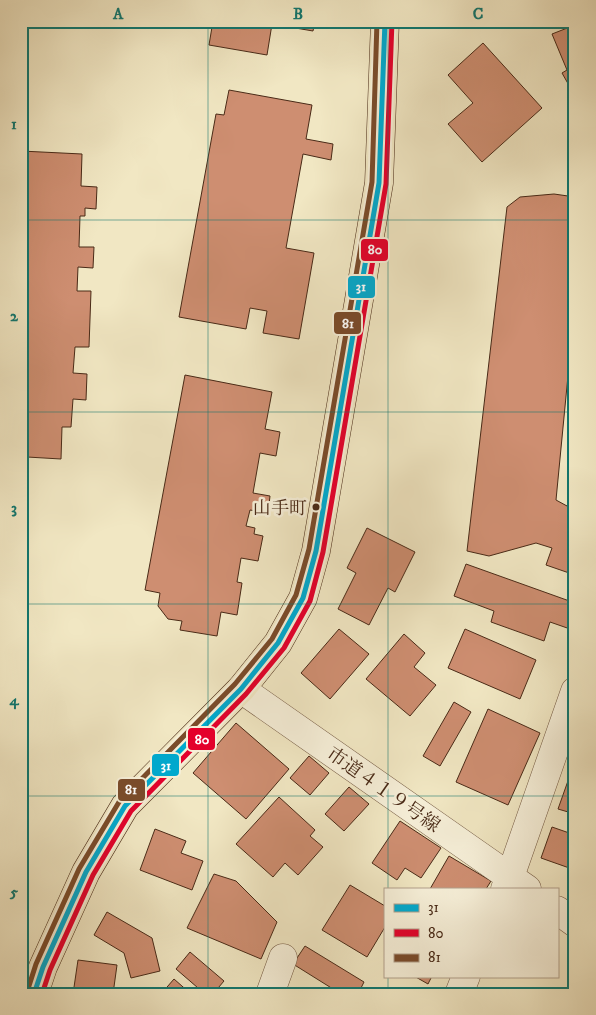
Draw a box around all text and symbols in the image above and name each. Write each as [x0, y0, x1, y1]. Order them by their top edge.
text: A [112, 4, 124, 24]
text: B [293, 4, 303, 24]
text: C [473, 4, 483, 24]
text: 1 [11, 114, 17, 134]
line badge: 80 [360, 238, 389, 262]
text: 80 [368, 241, 383, 259]
line badge: 31 [347, 275, 376, 299]
text: 31 [356, 278, 366, 296]
text: 2 [10, 306, 19, 326]
line badge: 81 [333, 311, 362, 335]
text: 81 [342, 315, 354, 333]
text: 3 [11, 498, 17, 518]
place label: 山手町 [253, 498, 307, 520]
marker: 山手町 [311, 502, 321, 512]
text: 4 [8, 690, 19, 710]
line badge: 80 [187, 727, 216, 751]
text: 80 [195, 731, 210, 749]
street label: 市道４１９号線 [322, 743, 444, 838]
line badge: 31 [151, 753, 180, 777]
text: 31 [161, 757, 171, 775]
line badge: 81 [117, 778, 146, 802]
text: 81 [125, 781, 137, 799]
text: 5 [9, 882, 18, 902]
legend [384, 888, 558, 978]
text: 31 [428, 898, 439, 917]
text: 80 [428, 924, 444, 943]
text: 81 [428, 948, 441, 967]

